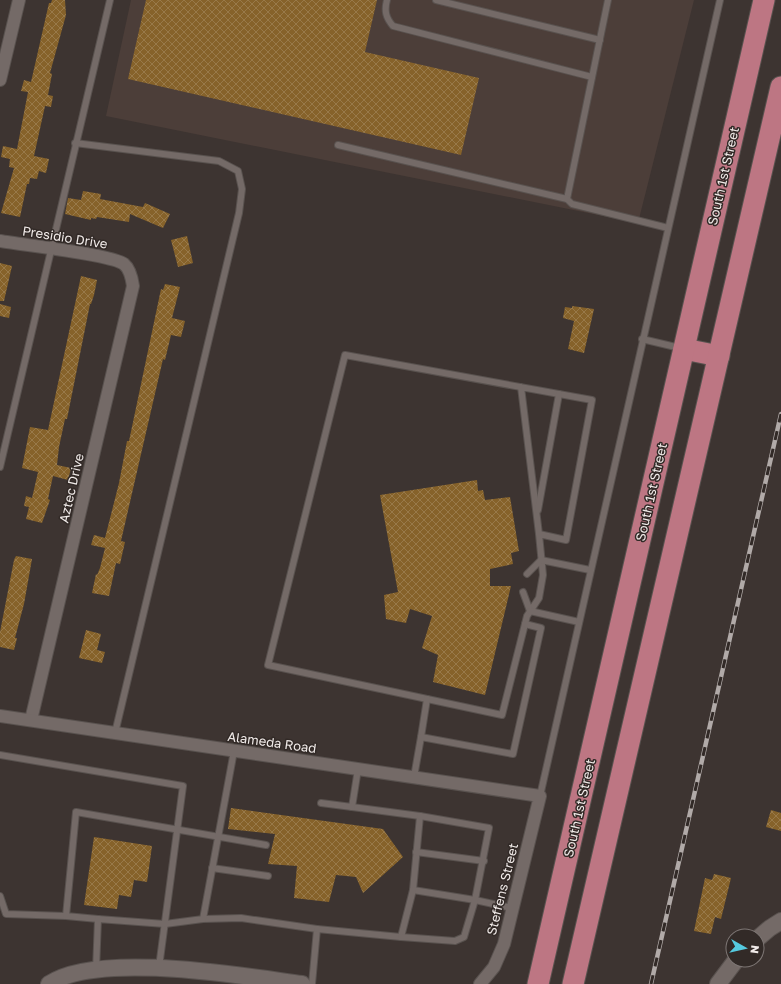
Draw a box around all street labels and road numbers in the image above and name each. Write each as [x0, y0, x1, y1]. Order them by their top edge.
street label: South 1st Street [704, 125, 742, 227]
street label: Presidio Drive [21, 222, 109, 252]
street label: South 1st Street [632, 441, 670, 543]
street label: Aztec Drive [55, 452, 87, 524]
street label: Alameda Road [227, 728, 317, 756]
street label: South 1st Street [560, 757, 598, 859]
street label: Steffens Street [483, 841, 521, 937]

